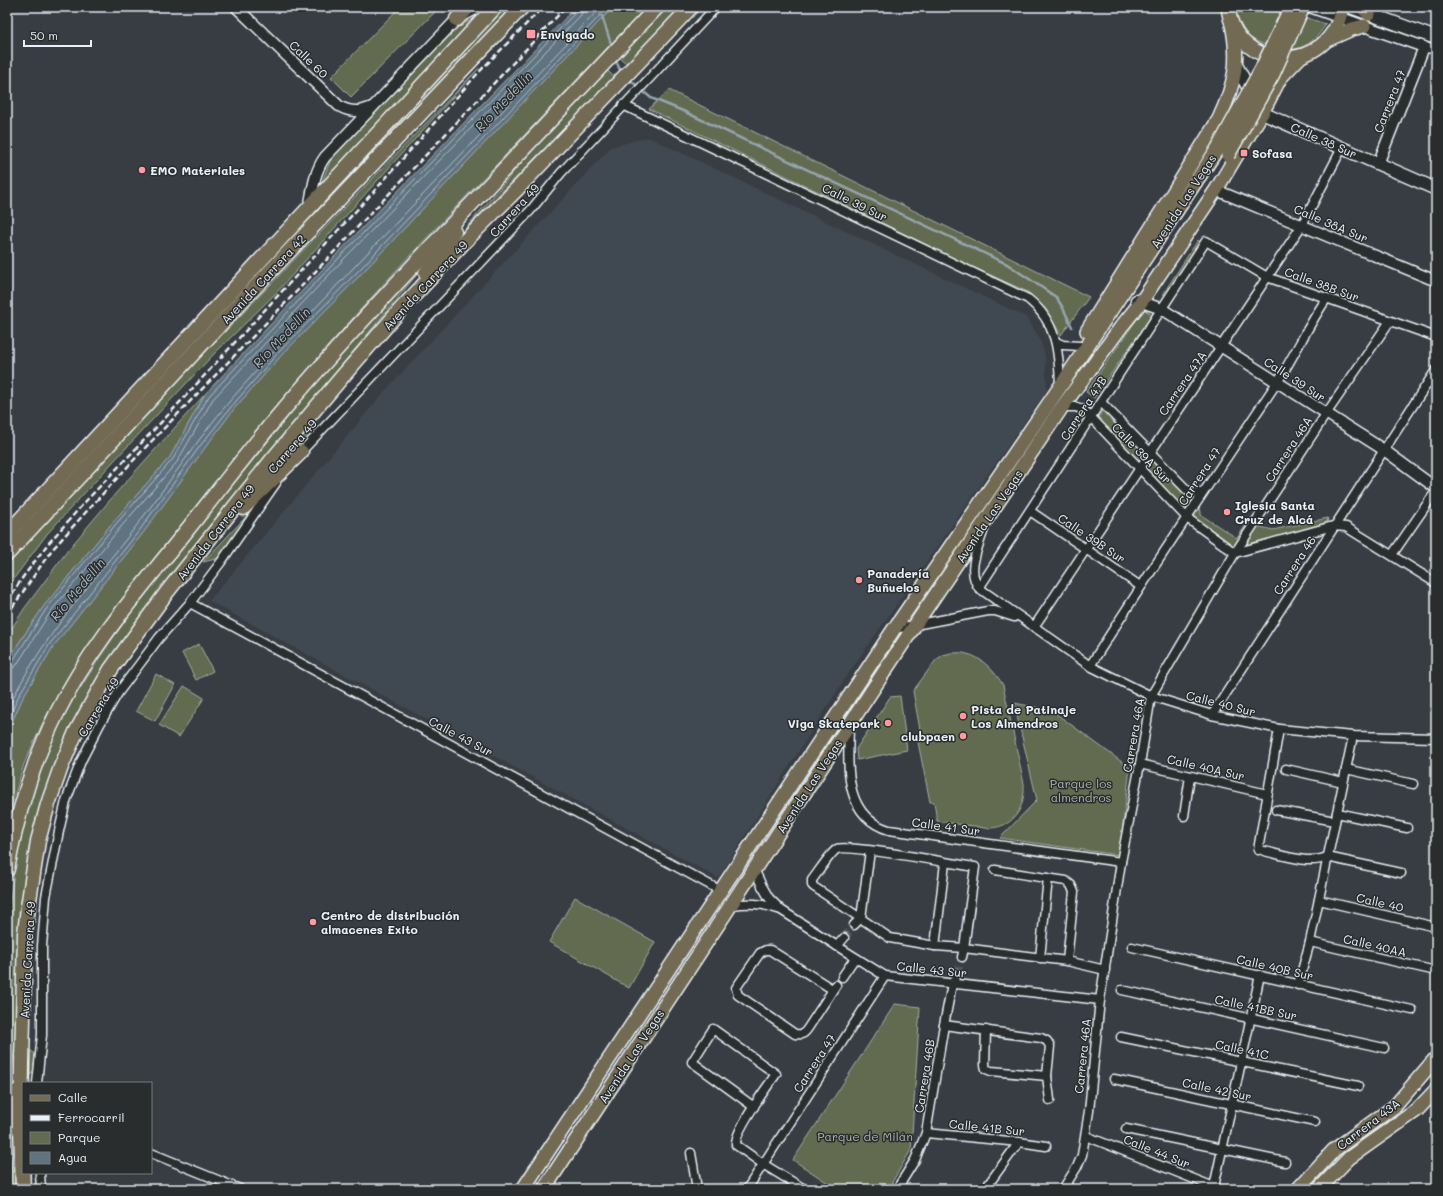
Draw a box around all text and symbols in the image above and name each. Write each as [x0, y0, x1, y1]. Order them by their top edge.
scale bar [24, 22, 91, 48]
place label: Envigado [540, 26, 595, 42]
text: 50 m [30, 27, 58, 43]
marker: Envigado [525, 28, 537, 40]
street label: Calle 60 [286, 37, 332, 82]
water label: Río Medellín [471, 67, 535, 135]
street label: Carrera 47 [1370, 67, 1409, 135]
street label: Calle 38 Sur [1288, 118, 1360, 162]
place label: Sofasa [1252, 145, 1293, 161]
marker: Sofasa [1239, 148, 1249, 158]
street label: Avenida Las Vegas [1147, 151, 1219, 251]
place label: EMO Materiales [150, 162, 245, 178]
marker: EMO Materiales [137, 165, 147, 175]
street label: Calle 39 Sur [820, 179, 890, 225]
street label: Carrera 49 [486, 180, 542, 240]
street label: Calle 38A Sur [1291, 200, 1371, 246]
street label: Avenida Carrera 42 [217, 231, 309, 327]
street label: Avenida Carrera 49 [379, 237, 471, 333]
street label: Calle 38B Sur [1282, 263, 1362, 305]
water label: Río Medellín [249, 303, 313, 371]
street label: Carrera 47A [1154, 347, 1210, 419]
street label: Calle 39 Sur [1261, 353, 1329, 405]
street label: Carrera 47B [1056, 373, 1110, 443]
street label: Carrera 46A [1261, 413, 1315, 485]
street label: Carrera 49 [264, 415, 320, 477]
street label: Calle 39A Sur [1109, 419, 1175, 487]
street label: Carrera 47 [1174, 443, 1224, 508]
street label: Avenida Las Vegas [952, 466, 1026, 566]
street label: Avenida Carrera 49 [173, 481, 257, 583]
place label: Iglesia Santa Cruz de Alcá [1235, 497, 1315, 527]
marker: Iglesia Santa Cruz de Alcá [1222, 507, 1232, 517]
street label: Calle 39B Sur [1055, 510, 1129, 566]
street label: Carrera 46 [1269, 532, 1319, 598]
water label: Río Medellín [46, 554, 108, 624]
place label: Panadería Buñuelos [867, 565, 929, 595]
marker: Panadería Buñuelos [854, 575, 864, 585]
street label: Carrera 49 [74, 674, 122, 740]
street label: Calle 40 Sur [1185, 687, 1257, 719]
street label: Carrera 46A [1119, 696, 1147, 774]
place label: Pista de Patinaje Los Almendros [971, 701, 1076, 731]
marker: Pista de Patinaje Los Almendros [958, 711, 968, 721]
street label: Calle 43 Sur [426, 712, 496, 760]
place label: Viga Skatepark [788, 715, 880, 731]
marker: Viga Skatepark [883, 718, 893, 728]
place label: clubpaen [901, 728, 955, 744]
marker: clubpaen [958, 731, 968, 741]
street label: Avenida Las Vegas [773, 736, 845, 836]
street label: Calle 40A Sur [1166, 750, 1246, 784]
park label: Parque los almendros [1050, 775, 1112, 805]
street label: Calle 41 Sur [911, 813, 981, 839]
street label: Calle 40 [1355, 889, 1406, 915]
street label: Avenida Carrera 49 [16, 901, 38, 1019]
place label: Centro de distribución almacenes Exito [321, 907, 460, 937]
marker: Centro de distribución almacenes Exito [308, 917, 318, 927]
street label: Calle 40AA [1342, 930, 1408, 960]
street label: Calle 40B Sur [1235, 950, 1315, 984]
street label: Calle 43 Sur [896, 957, 968, 981]
street label: Calle 41BB Sur [1213, 990, 1299, 1024]
street label: Avenida Las Vegas [595, 1006, 667, 1106]
street label: Carrera 46A [1070, 1018, 1094, 1094]
street label: Carrera 47 [789, 1030, 839, 1095]
street label: Calle 41C [1214, 1036, 1271, 1063]
street label: Carrera 46B [910, 1038, 938, 1114]
street label: Calle 42 Sur [1181, 1074, 1253, 1104]
legend [22, 1082, 152, 1174]
text: Calle [58, 1089, 88, 1105]
street label: Carrera 43A [1333, 1095, 1403, 1153]
text: Ferrocarril [58, 1109, 125, 1125]
street label: Calle 41B Sur [948, 1115, 1026, 1139]
park label: Parque de Milán [817, 1128, 913, 1144]
text: Parque [58, 1129, 101, 1145]
street label: Calle 44 Sur [1121, 1130, 1193, 1172]
text: Agua [58, 1149, 87, 1165]

